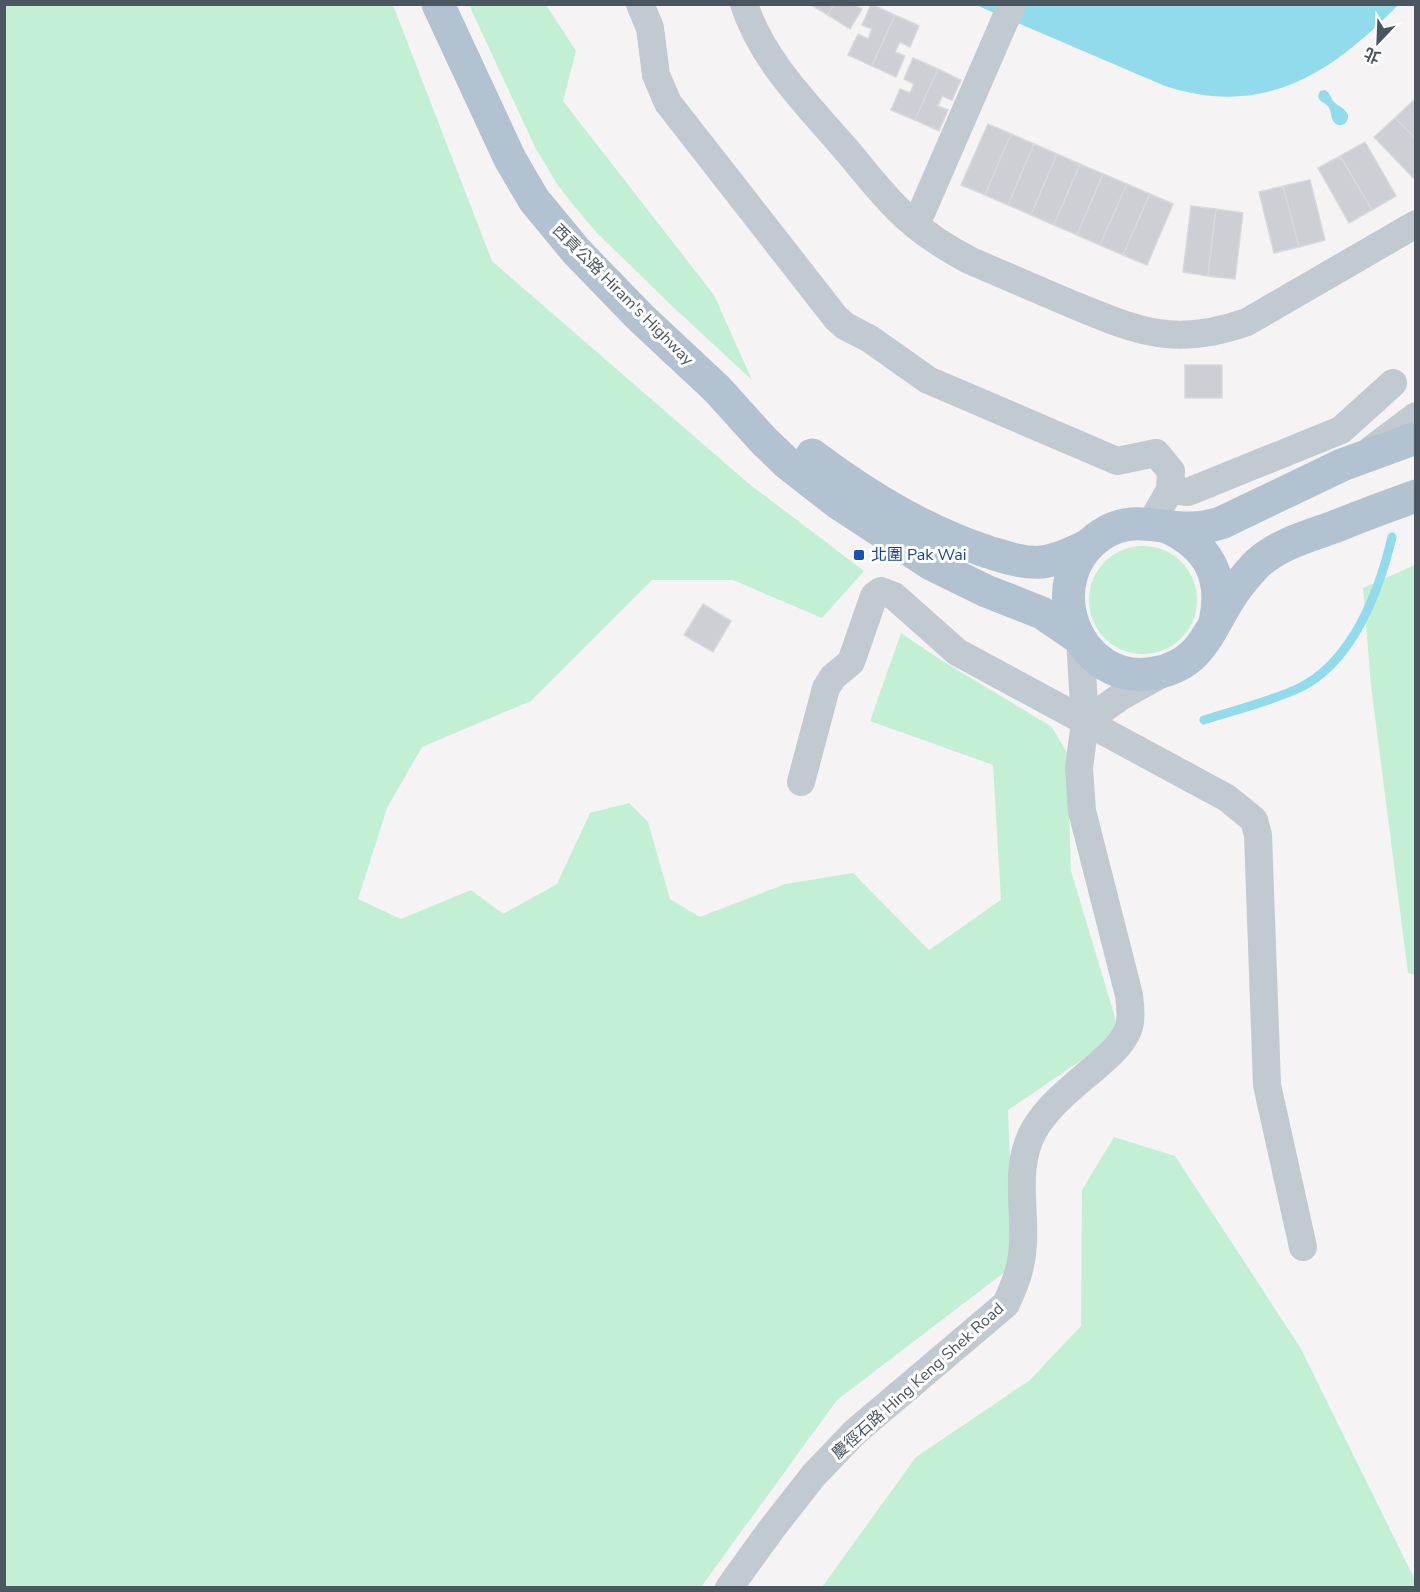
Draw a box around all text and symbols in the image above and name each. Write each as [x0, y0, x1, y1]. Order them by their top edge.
north arrow [1348, 12, 1408, 72]
text: 北 [1361, 42, 1384, 68]
street label: 西貢公路 Hiram's Highway [548, 220, 699, 371]
place label: 北圍 Pak Wai [871, 544, 966, 566]
marker: 北圍 Pak Wai [852, 548, 866, 562]
street label: 慶徑石路 Hing Keng Shek Road [827, 1298, 1009, 1464]

